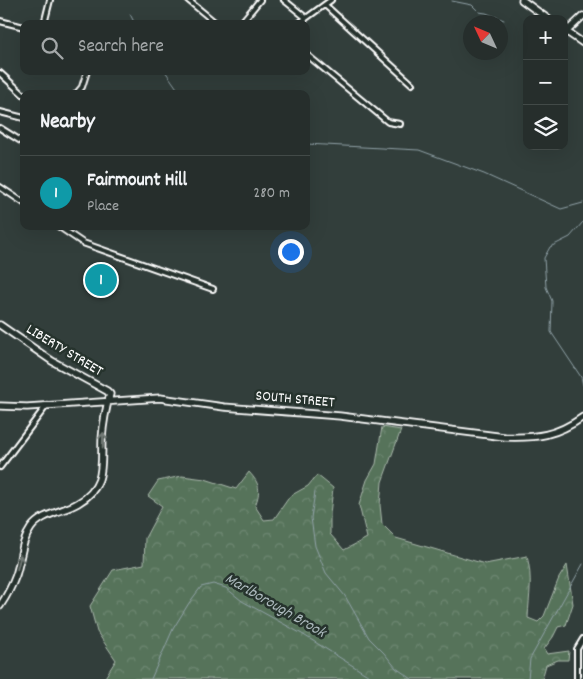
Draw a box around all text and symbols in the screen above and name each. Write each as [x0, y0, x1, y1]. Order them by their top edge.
north arrow [463, 15, 508, 60]
map controls [523, 15, 568, 150]
button: + [523, 15, 568, 60]
search box [20, 20, 310, 75]
icon: search [38, 34, 66, 62]
text: Search here [78, 34, 164, 61]
button: − [523, 60, 568, 105]
button: layers [523, 105, 568, 150]
text: Nearby [40, 108, 95, 138]
text: Fairmount Hill [87, 168, 187, 195]
text: 1 [54, 182, 58, 205]
text: 280 m [253, 182, 290, 205]
text: Place [87, 195, 119, 218]
your location [278, 239, 304, 265]
pin: 1 [85, 261, 117, 299]
street label: LIBERTY STREET [21, 319, 107, 383]
street label: SOUTH STREET [255, 386, 335, 414]
one-way arrow [98, 432, 107, 448]
one-way arrow [15, 554, 24, 570]
water label: Marlborough Brook [220, 568, 331, 645]

